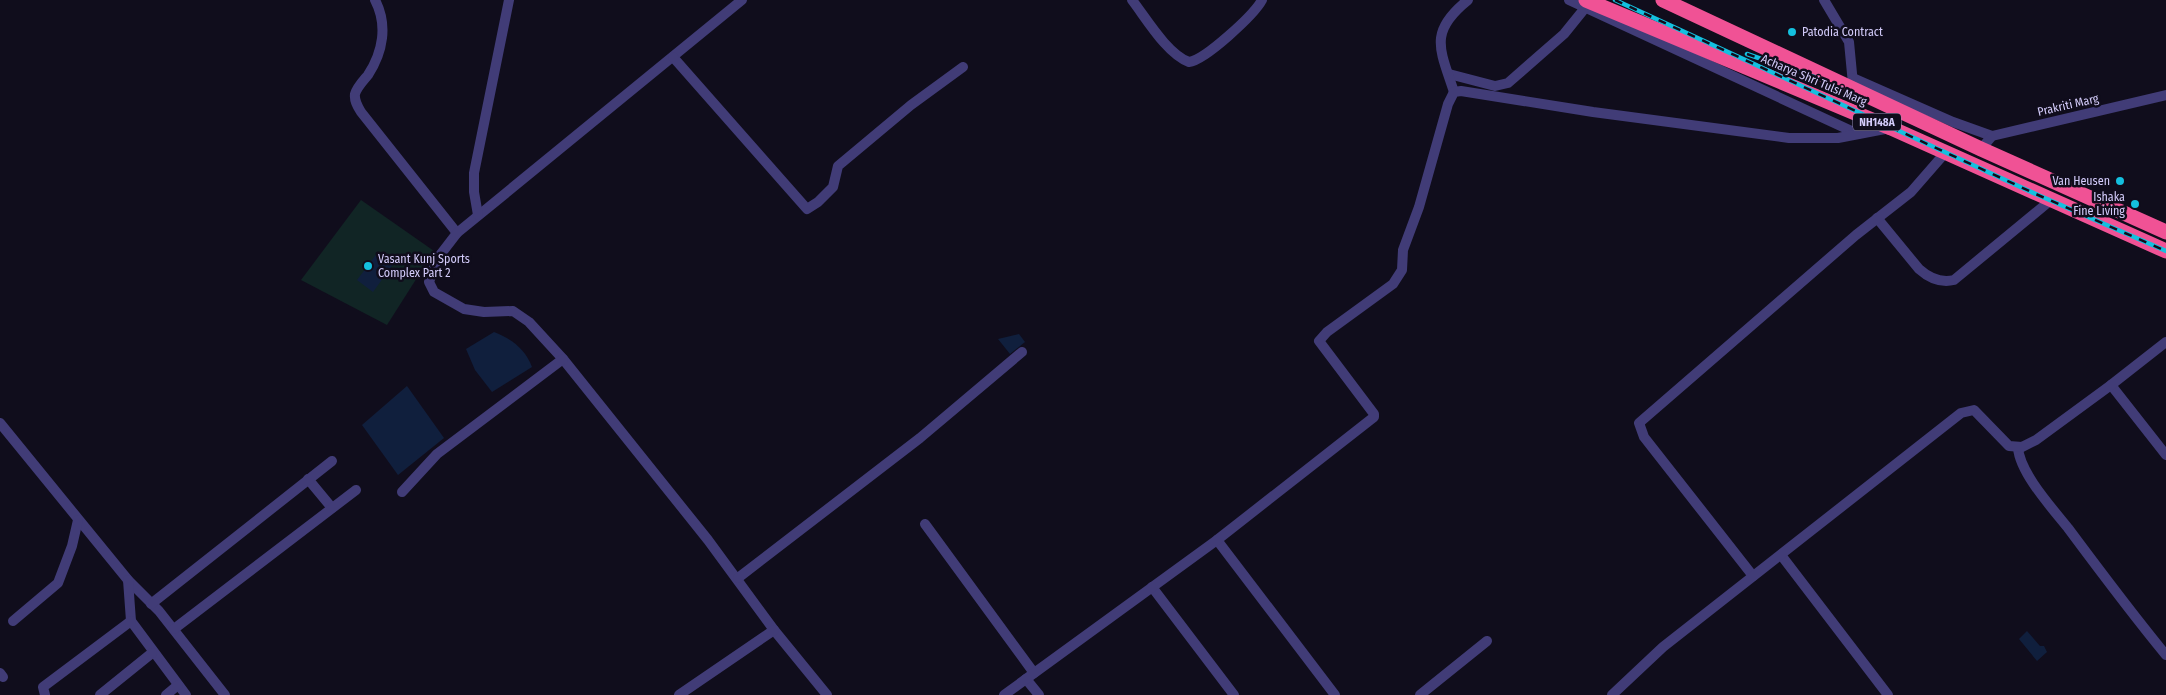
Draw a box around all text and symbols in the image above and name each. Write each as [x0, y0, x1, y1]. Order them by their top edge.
place label: Patodia Contract [1802, 25, 1883, 39]
marker: Patodia Contract [1786, 26, 1798, 38]
street label: Acharya Shri Tulsi Marg [1759, 51, 1869, 109]
street label: Prakriti Marg [2036, 91, 2100, 119]
road number: NH148A [1853, 114, 1901, 130]
place label: Van Heusen [2052, 174, 2110, 188]
marker: Van Heusen [2114, 175, 2126, 187]
place label: Ishaka Fine Living [2073, 190, 2125, 218]
marker: Ishaka Fine Living [2129, 198, 2141, 210]
place label: Vasant Kunj Sports Complex Part 2 [378, 252, 470, 280]
marker: Vasant Kunj Sports Complex Part 2 [362, 260, 374, 272]

